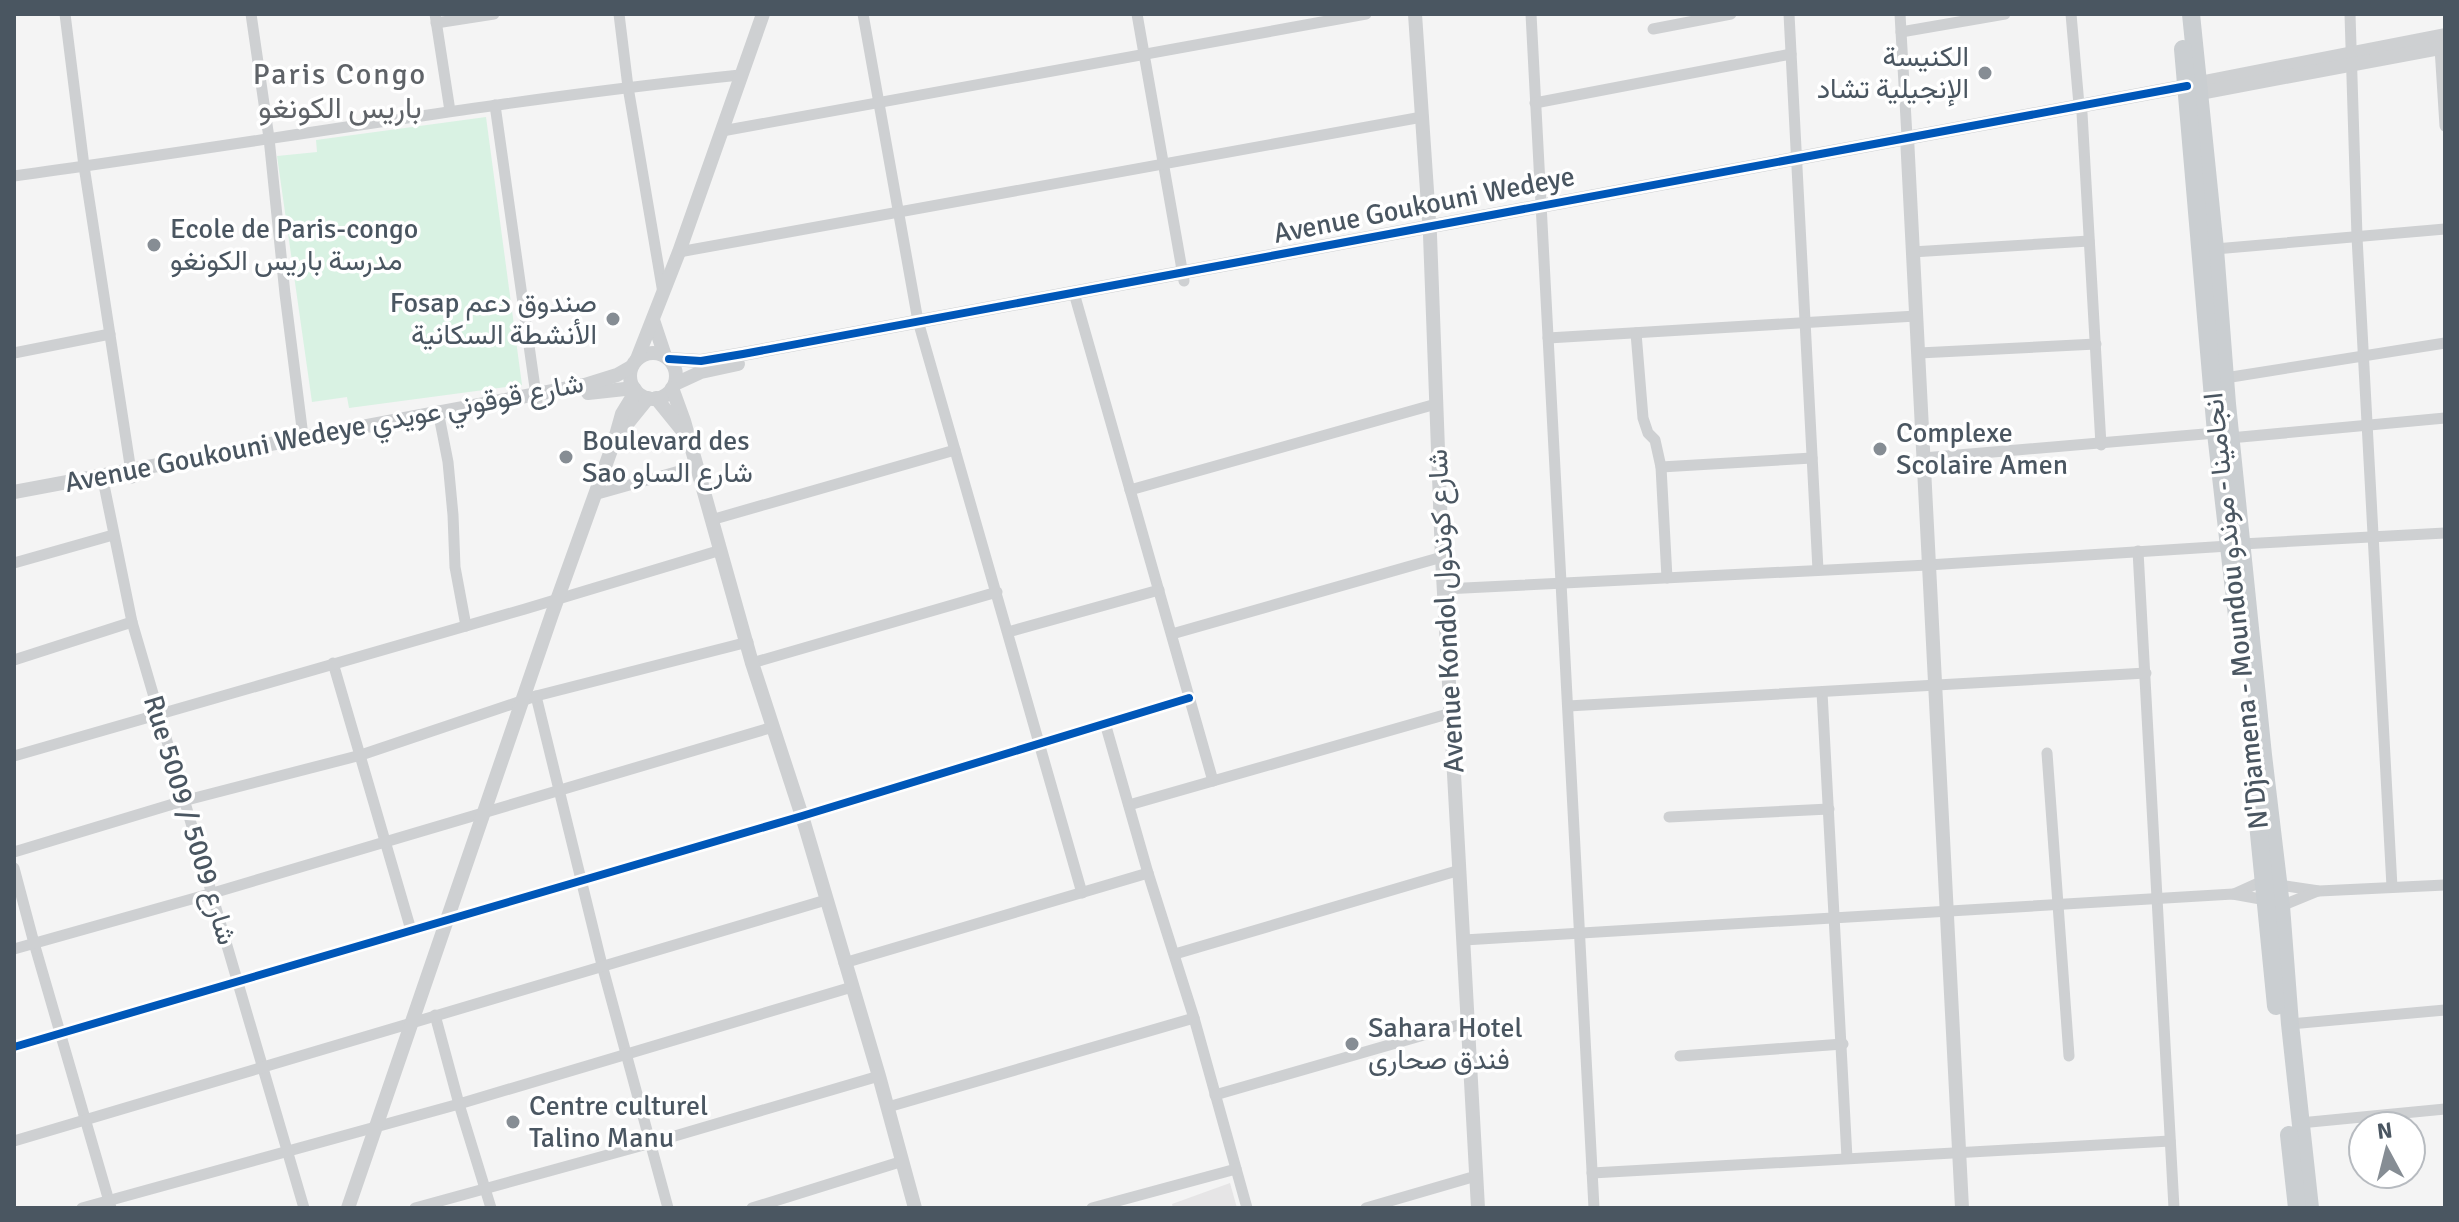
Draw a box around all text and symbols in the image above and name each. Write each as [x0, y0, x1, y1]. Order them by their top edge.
place label: الكنيسة الإنجيلية تشاد [1817, 40, 1969, 107]
district label: Paris Congo باريس الكونغو [253, 56, 427, 127]
marker: الكنيسة الإنجيلية تشاد [1976, 64, 1994, 82]
street label: Avenue Goukouni Wedeye [1271, 159, 1577, 251]
place label: Ecole de Paris-congo مدرسة باريس الكونغو [170, 212, 418, 278]
marker: Ecole de Paris-congo مدرسة باريس الكونغو [145, 236, 163, 254]
place label: Fosap صندوق دعم الأنشطة السكانية [390, 286, 597, 352]
marker: Fosap صندوق دعم الأنشطة السكانية [604, 310, 622, 328]
street label: Avenue Goukouni Wedeye شارع قوقوني عويدي [62, 366, 587, 505]
street label: N'Djamena - Moundou انجامينا - موندو [2196, 391, 2276, 831]
place label: Complexe Scolaire Amen [1896, 416, 2068, 482]
place label: Boulevard des Sao شارع الساو [582, 424, 753, 491]
marker: Complexe Scolaire Amen [1871, 440, 1889, 458]
marker: Boulevard des Sao شارع الساو [557, 448, 575, 466]
street label: Avenue Kondol شارع كوندول [1421, 448, 1472, 774]
street label: Rue 5009 / شارع 5009 [135, 691, 244, 949]
place label: Sahara Hotel فندق صحارى [1368, 1011, 1523, 1077]
marker: Sahara Hotel فندق صحارى [1343, 1035, 1361, 1053]
place label: Centre culturel Talino Manu [529, 1089, 708, 1155]
north arrow [2347, 1110, 2427, 1190]
marker: Centre culturel Talino Manu [504, 1113, 522, 1131]
text: N [2375, 1116, 2394, 1145]

